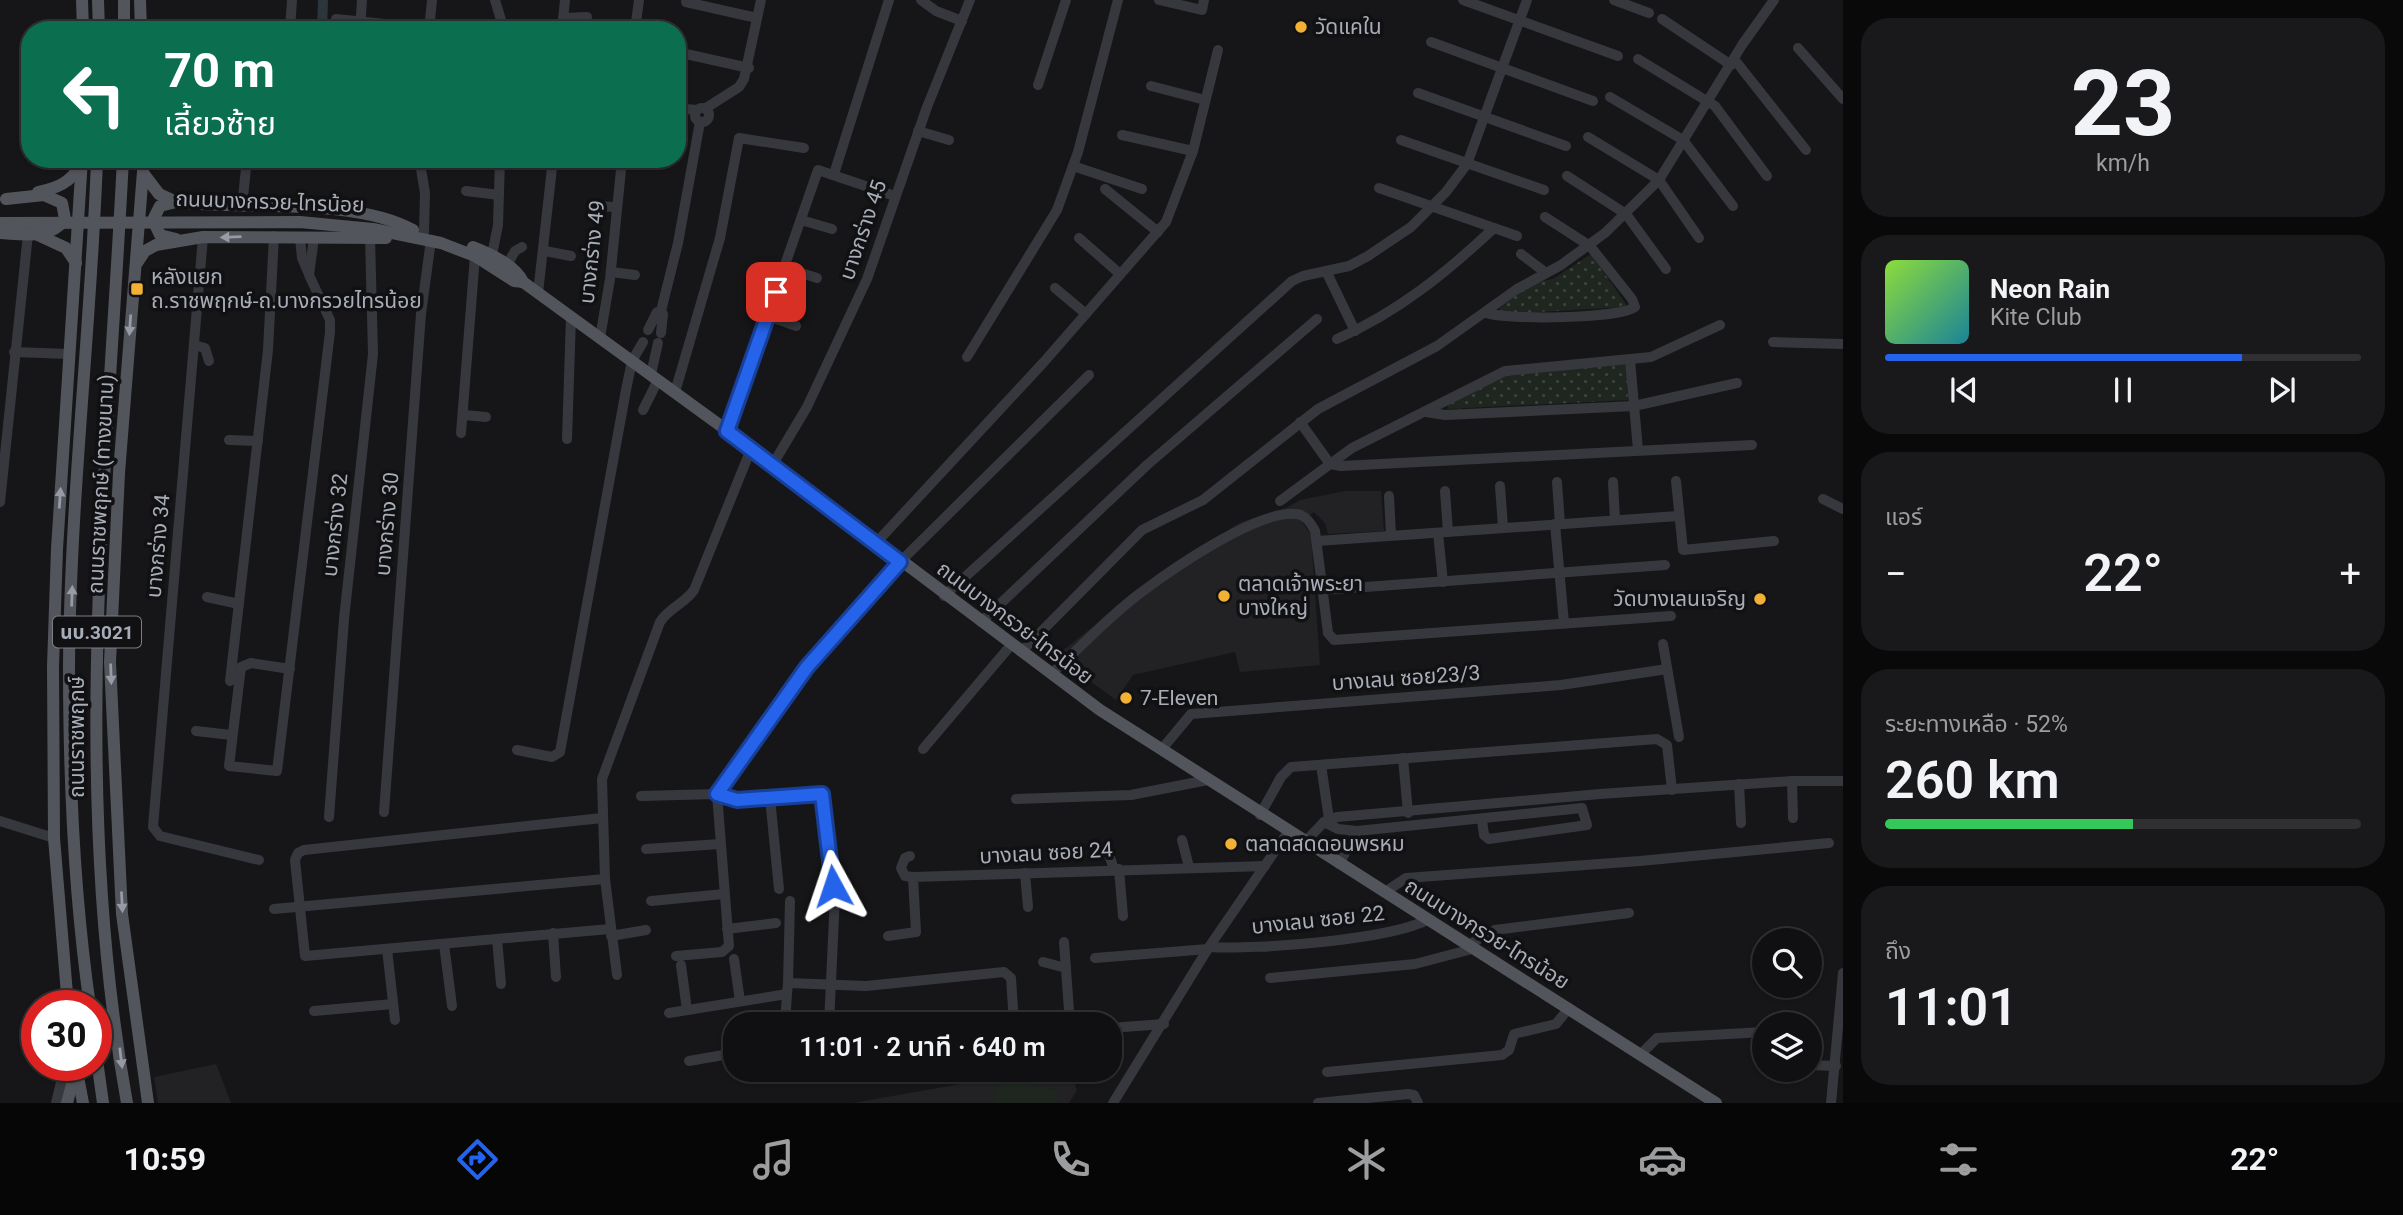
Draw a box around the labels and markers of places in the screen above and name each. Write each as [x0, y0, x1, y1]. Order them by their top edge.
place label: วัดแคใน [1315, 15, 1382, 39]
marker: วัดแคใน [1293, 19, 1309, 35]
pin [746, 262, 806, 322]
place label: หลังแยก ถ.ราชพฤกษ์-ถ.บางกรวยไทรน้อย [151, 265, 422, 313]
marker: หลังแยก ถ.ราชพฤกษ์-ถ.บางกรวยไทรน้อย [129, 281, 145, 297]
place label: ตลาดเจ้าพระยา บางใหญ่ [1238, 572, 1363, 620]
place label: วัดบางเลนเจริญ [1613, 587, 1746, 611]
marker: ตลาดเจ้าพระยา บางใหญ่ [1216, 588, 1232, 604]
marker: วัดบางเลนเจริญ [1752, 591, 1768, 607]
place label: 7-Eleven [1140, 686, 1218, 710]
marker: 7-Eleven [1118, 690, 1134, 706]
place label: ตลาดสดดอนพรหม [1245, 832, 1405, 856]
marker: ตลาดสดดอนพรหม [1223, 836, 1239, 852]

